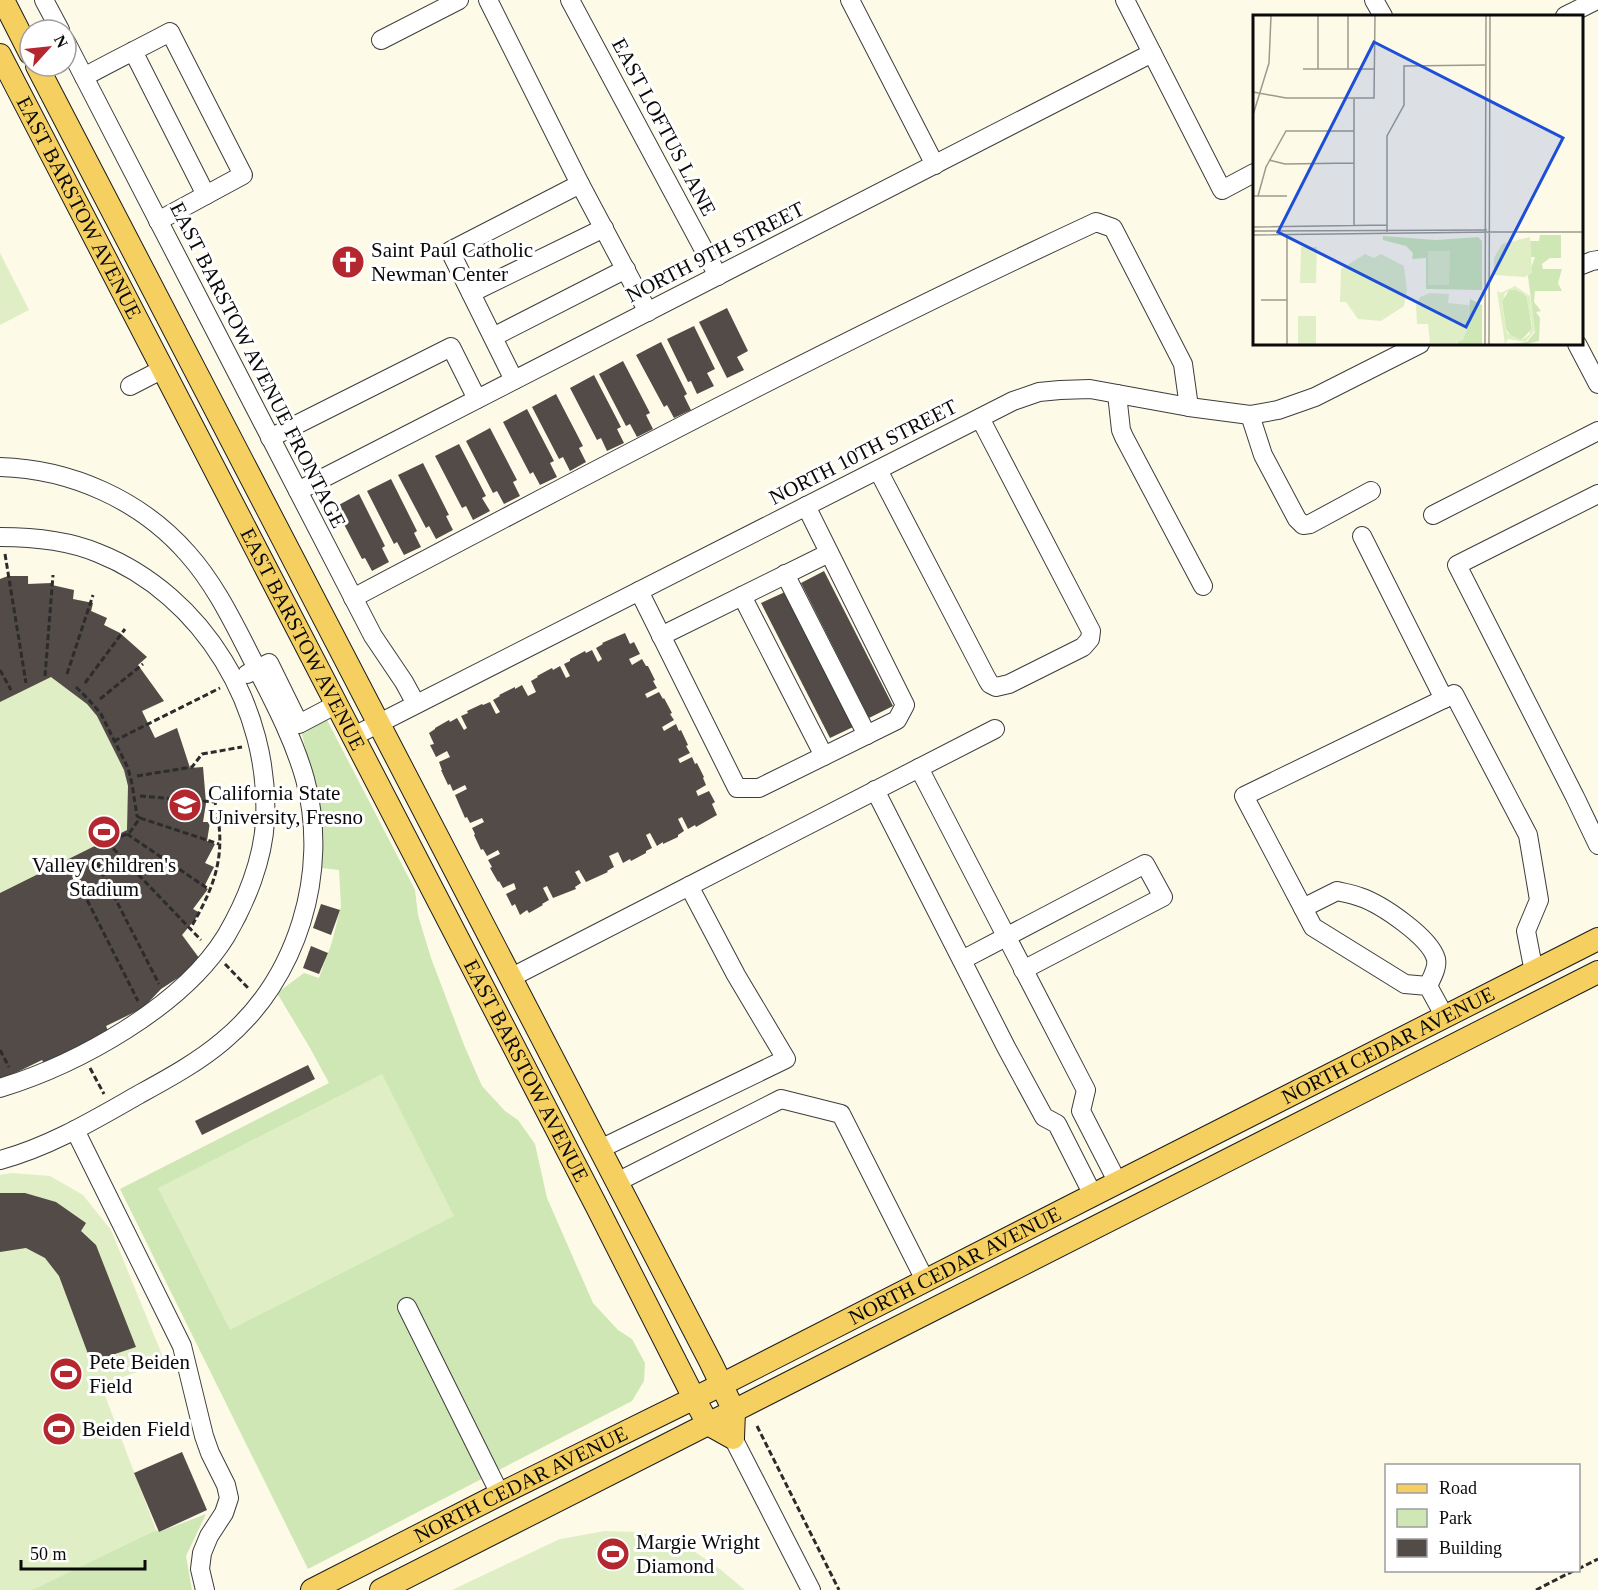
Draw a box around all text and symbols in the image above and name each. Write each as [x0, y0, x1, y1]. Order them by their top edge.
inset map [1253, 15, 1583, 345]
north arrow [18, 18, 78, 78]
text: N [51, 32, 71, 51]
street label: EAST LOFTUS LANE [607, 34, 721, 220]
street label: EAST BARSTOW AVENUE [12, 92, 147, 323]
street label: NORTH 9TH STREET [622, 196, 808, 307]
street label: EAST BARSTOW AVENUE FRONTAGE [165, 198, 351, 532]
place label: Saint Paul Catholic Newman Center [371, 238, 533, 286]
church icon: Saint Paul Catholic Newman Center [330, 244, 366, 280]
street label: NORTH 10TH STREET [765, 394, 961, 510]
street label: EAST BARSTOW AVENUE [235, 524, 370, 754]
place label: California State University, Fresno [208, 781, 363, 829]
school or university icon: California State University, Fresno [167, 787, 203, 823]
sports icon: Valley Children's Stadium [86, 814, 122, 850]
place label: Valley Children's Stadium [32, 853, 176, 901]
street label: EAST BARSTOW AVENUE [459, 956, 594, 1186]
street label: NORTH CEDAR AVENUE [1278, 982, 1498, 1109]
street label: NORTH CEDAR AVENUE [845, 1201, 1065, 1330]
place label: Pete Beiden Field [89, 1350, 190, 1398]
sports icon: Pete Beiden Field [48, 1356, 84, 1392]
sports icon: Beiden Field [41, 1411, 77, 1447]
place label: Beiden Field [82, 1417, 190, 1441]
street label: NORTH CEDAR AVENUE [410, 1421, 631, 1548]
legend [1385, 1464, 1580, 1572]
text: Road [1439, 1478, 1477, 1498]
text: Park [1439, 1508, 1472, 1528]
place label: Margie Wright Diamond [636, 1530, 760, 1578]
scale bar [21, 1533, 146, 1571]
sports icon: Margie Wright Diamond [595, 1536, 631, 1572]
text: Building [1439, 1538, 1502, 1558]
text: 50 m [30, 1544, 67, 1564]

